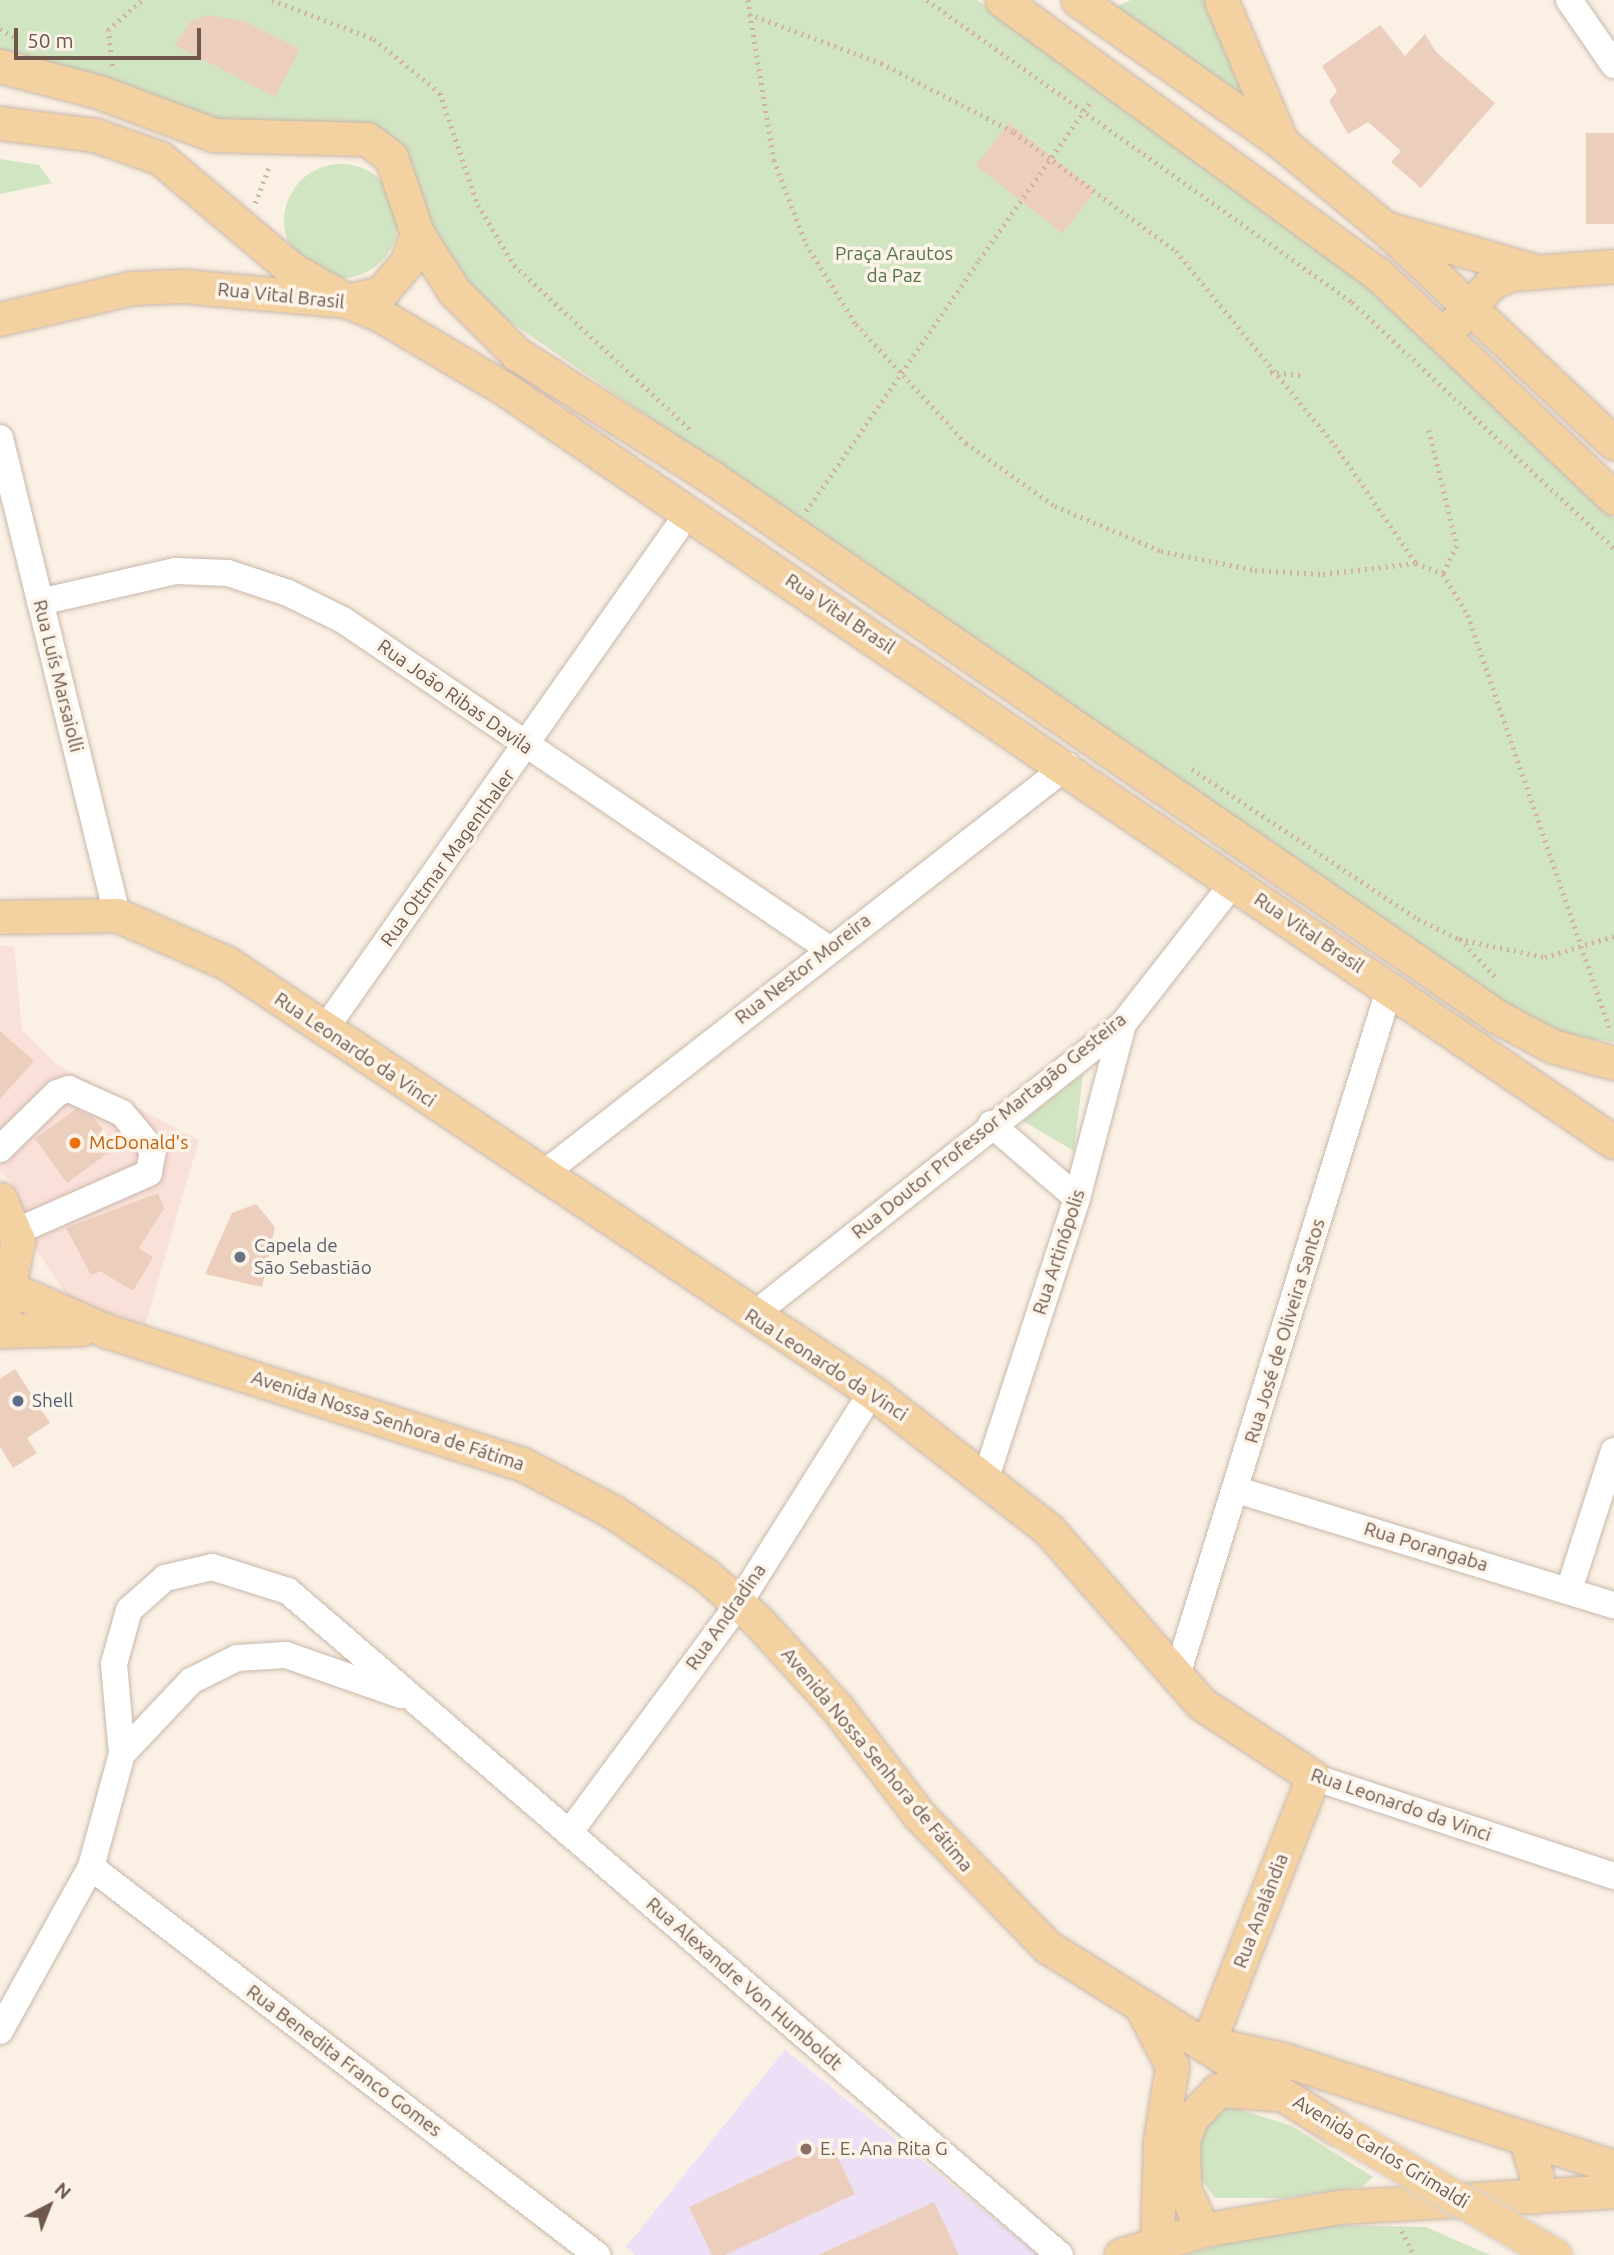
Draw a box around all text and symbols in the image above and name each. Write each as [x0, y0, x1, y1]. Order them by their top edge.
scale bar [18, 14, 205, 58]
text: 50 m [27, 28, 74, 52]
park label: Praça Arautos da Paz [835, 243, 953, 287]
street label: Rua Vital Brasil [216, 278, 346, 314]
street label: Rua Vital Brasil [781, 569, 899, 659]
street label: Rua Luís Marsaiolli [28, 597, 88, 755]
street label: Rua João Ribas Davila [373, 635, 537, 759]
street label: Rua Ottmar Magenthaler [376, 765, 520, 951]
street label: Rua Vital Brasil [1250, 888, 1368, 978]
street label: Rua Nestor Moreira [731, 909, 875, 1029]
street label: Rua Leonardo da Vinci [270, 988, 440, 1112]
street label: Rua Doutor Professor Martagão Gesteira [847, 1008, 1131, 1244]
place label: McDonald's [89, 1132, 188, 1154]
marker: McDonald's [67, 1135, 83, 1151]
street label: Rua Artinópolis [1028, 1186, 1090, 1318]
street label: Rua José de Oliveira Santos [1240, 1216, 1330, 1446]
place label: Capela de São Sebastião [254, 1235, 372, 1279]
marker: Capela de São Sebastião [232, 1249, 248, 1265]
street label: Rua Leonardo da Vinci [740, 1304, 912, 1426]
street label: Avenida Nossa Senhora de Fátima [249, 1366, 527, 1476]
place label: Shell [32, 1390, 73, 1412]
marker: Shell [10, 1393, 26, 1409]
street label: Rua Porangaba [1361, 1517, 1491, 1577]
street label: Rua Andradina [681, 1560, 771, 1674]
street label: Avenida Nossa Senhora de Fátima [776, 1643, 978, 1877]
street label: Rua Leonardo da Vinci [1308, 1763, 1494, 1847]
street label: Rua Analândia [1229, 1850, 1293, 1972]
street label: Rua Alexandre Von Humboldt [641, 1893, 847, 2075]
street label: Rua Benedita Franco Gomes [242, 1980, 446, 2142]
street label: Avenida Carlos Grimaldi [1289, 2090, 1473, 2214]
place label: E. E. Ana Rita G [820, 2138, 948, 2160]
marker: E. E. Ana Rita G [798, 2141, 814, 2157]
north arrow [14, 2171, 84, 2241]
text: N [50, 2177, 76, 2203]

